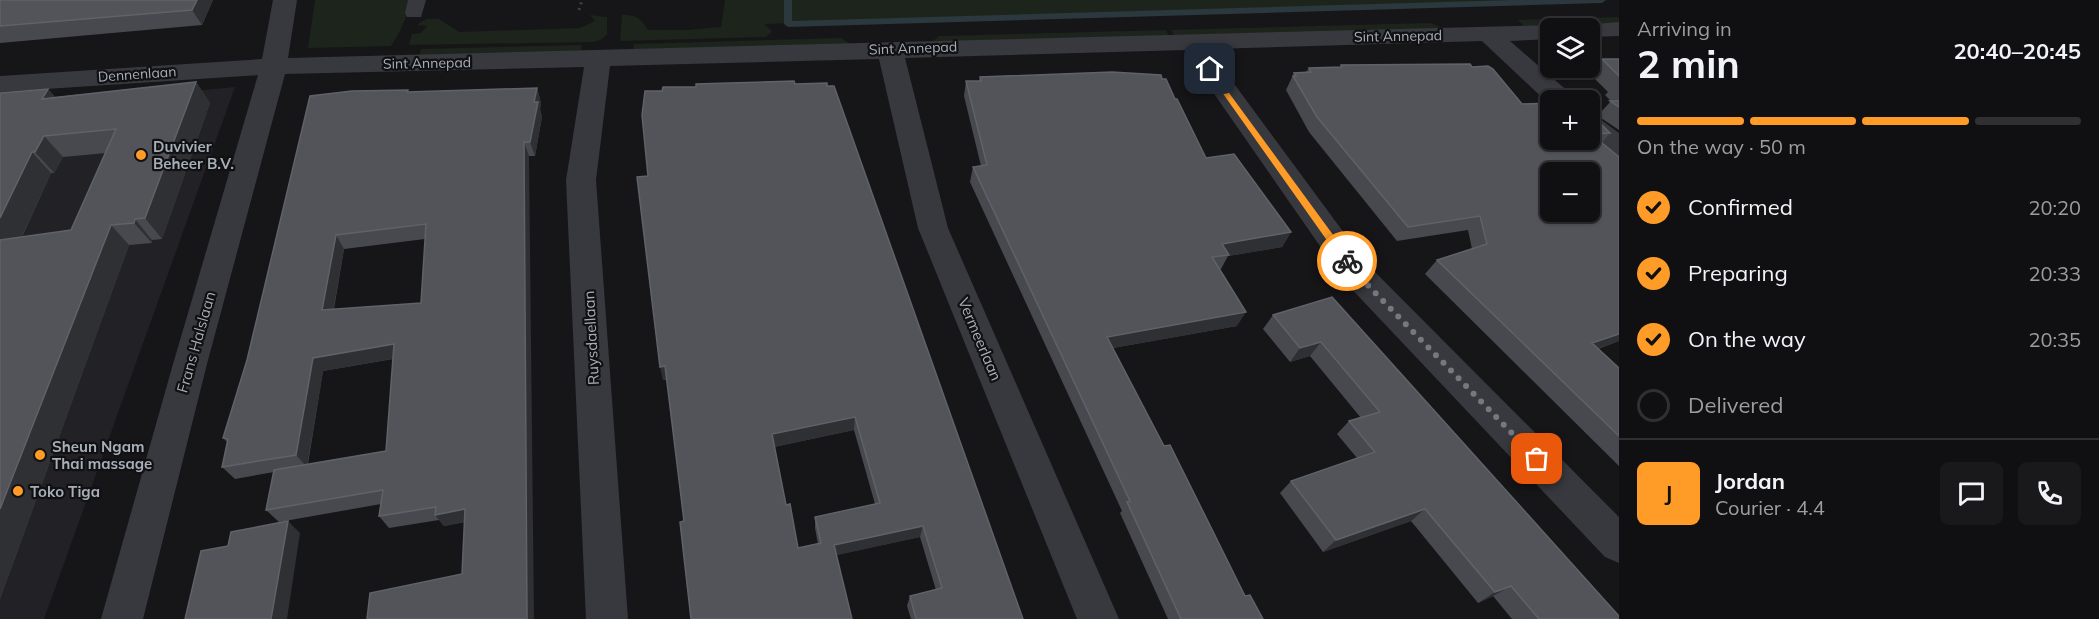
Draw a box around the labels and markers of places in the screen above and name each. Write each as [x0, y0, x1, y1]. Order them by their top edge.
pin [1184, 43, 1235, 94]
place label: Duvivier Beheer B.V. [153, 137, 234, 173]
marker: Duvivier Beheer B.V. [134, 148, 148, 162]
pin [1511, 433, 1562, 484]
place label: Sheun Ngam Thai massage [52, 437, 152, 473]
marker: Sheun Ngam Thai massage [33, 448, 47, 462]
place label: Toko Tiga [30, 482, 100, 501]
marker: Toko Tiga [11, 484, 25, 498]

